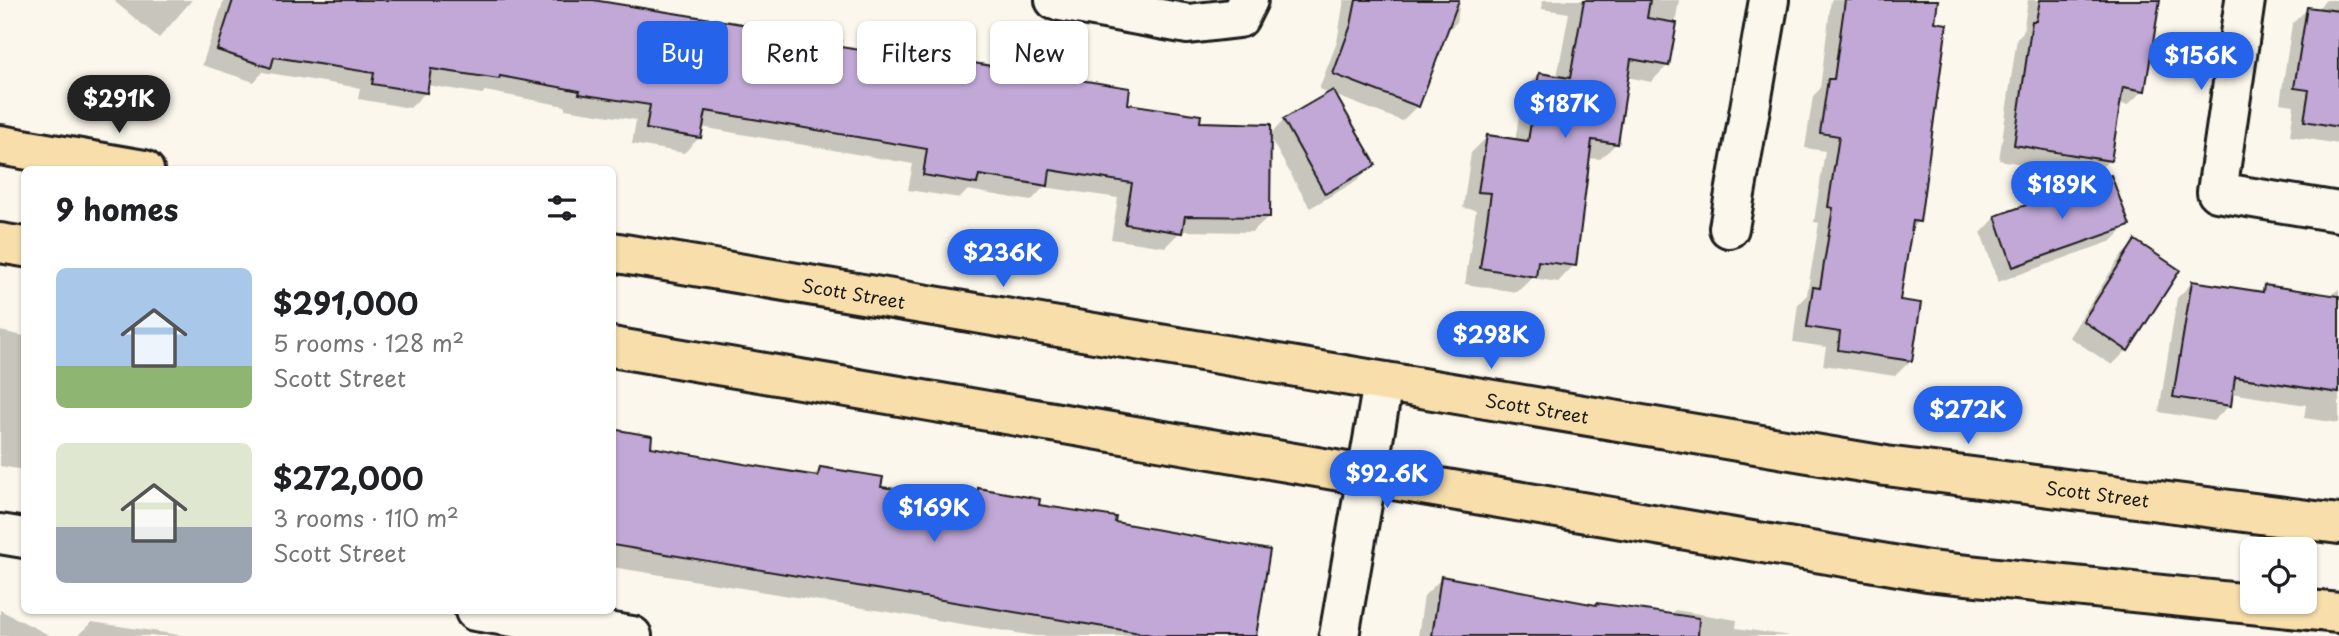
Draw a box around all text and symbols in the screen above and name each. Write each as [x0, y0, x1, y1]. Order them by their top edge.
chip: Buy [637, 21, 728, 84]
chip: Rent [742, 21, 843, 84]
chip: Filters [857, 21, 976, 84]
chip: New [990, 21, 1088, 84]
pin: $156K [2152, 32, 2250, 92]
text: $156K [2165, 37, 2237, 72]
pin: $291K [70, 76, 168, 135]
text: $291K [83, 80, 155, 115]
pin: $187K [1516, 80, 1614, 140]
text: $187K [1530, 85, 1600, 120]
pin: $189K [2013, 162, 2111, 221]
text: $189K [2027, 166, 2097, 201]
text: 9 homes [56, 186, 178, 231]
icon: filters [543, 189, 581, 227]
pin: $236K [954, 230, 1052, 289]
text: $236K [963, 234, 1043, 269]
street label: Scott Street [800, 271, 907, 315]
text: $291,000 [273, 280, 418, 325]
icon: home [112, 296, 196, 380]
pin: $298K [1442, 312, 1540, 371]
text: $298K [1453, 316, 1529, 351]
text: 5 rooms · 128 m² [273, 325, 464, 360]
text: Scott Street [273, 360, 406, 395]
street label: Scott Street [1483, 385, 1591, 429]
pin: $272K [1919, 386, 2017, 446]
text: $272K [1930, 391, 2006, 426]
pin: $92.6K [1330, 450, 1444, 510]
text: $272,000 [273, 455, 424, 500]
text: $92.6K [1346, 455, 1428, 490]
icon: home [112, 471, 196, 555]
street label: Scott Street [2044, 473, 2151, 513]
pin: $169K [885, 484, 983, 544]
text: $169K [898, 489, 970, 524]
text: 3 rooms · 110 m² [273, 500, 459, 535]
text: Scott Street [273, 535, 406, 570]
map controls [2240, 537, 2317, 614]
button: locate [2240, 537, 2317, 614]

